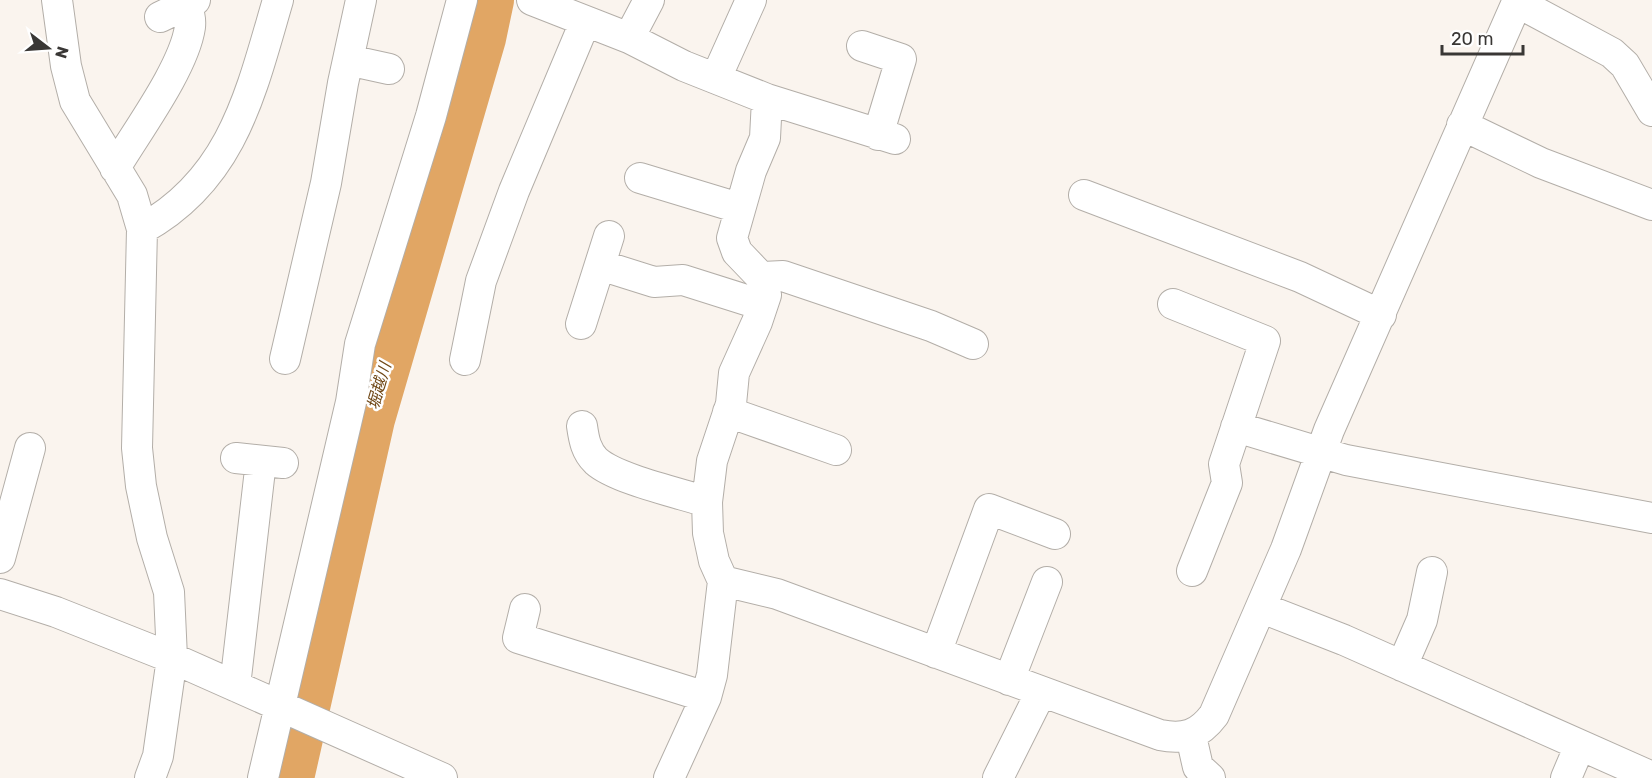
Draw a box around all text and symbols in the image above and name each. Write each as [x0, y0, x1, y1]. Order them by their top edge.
north arrow [18, 18, 78, 78]
scale bar [1442, 18, 1523, 56]
text: 20 m [1451, 28, 1493, 50]
text: N [51, 44, 73, 61]
water label: 堀越川 [363, 358, 395, 412]

